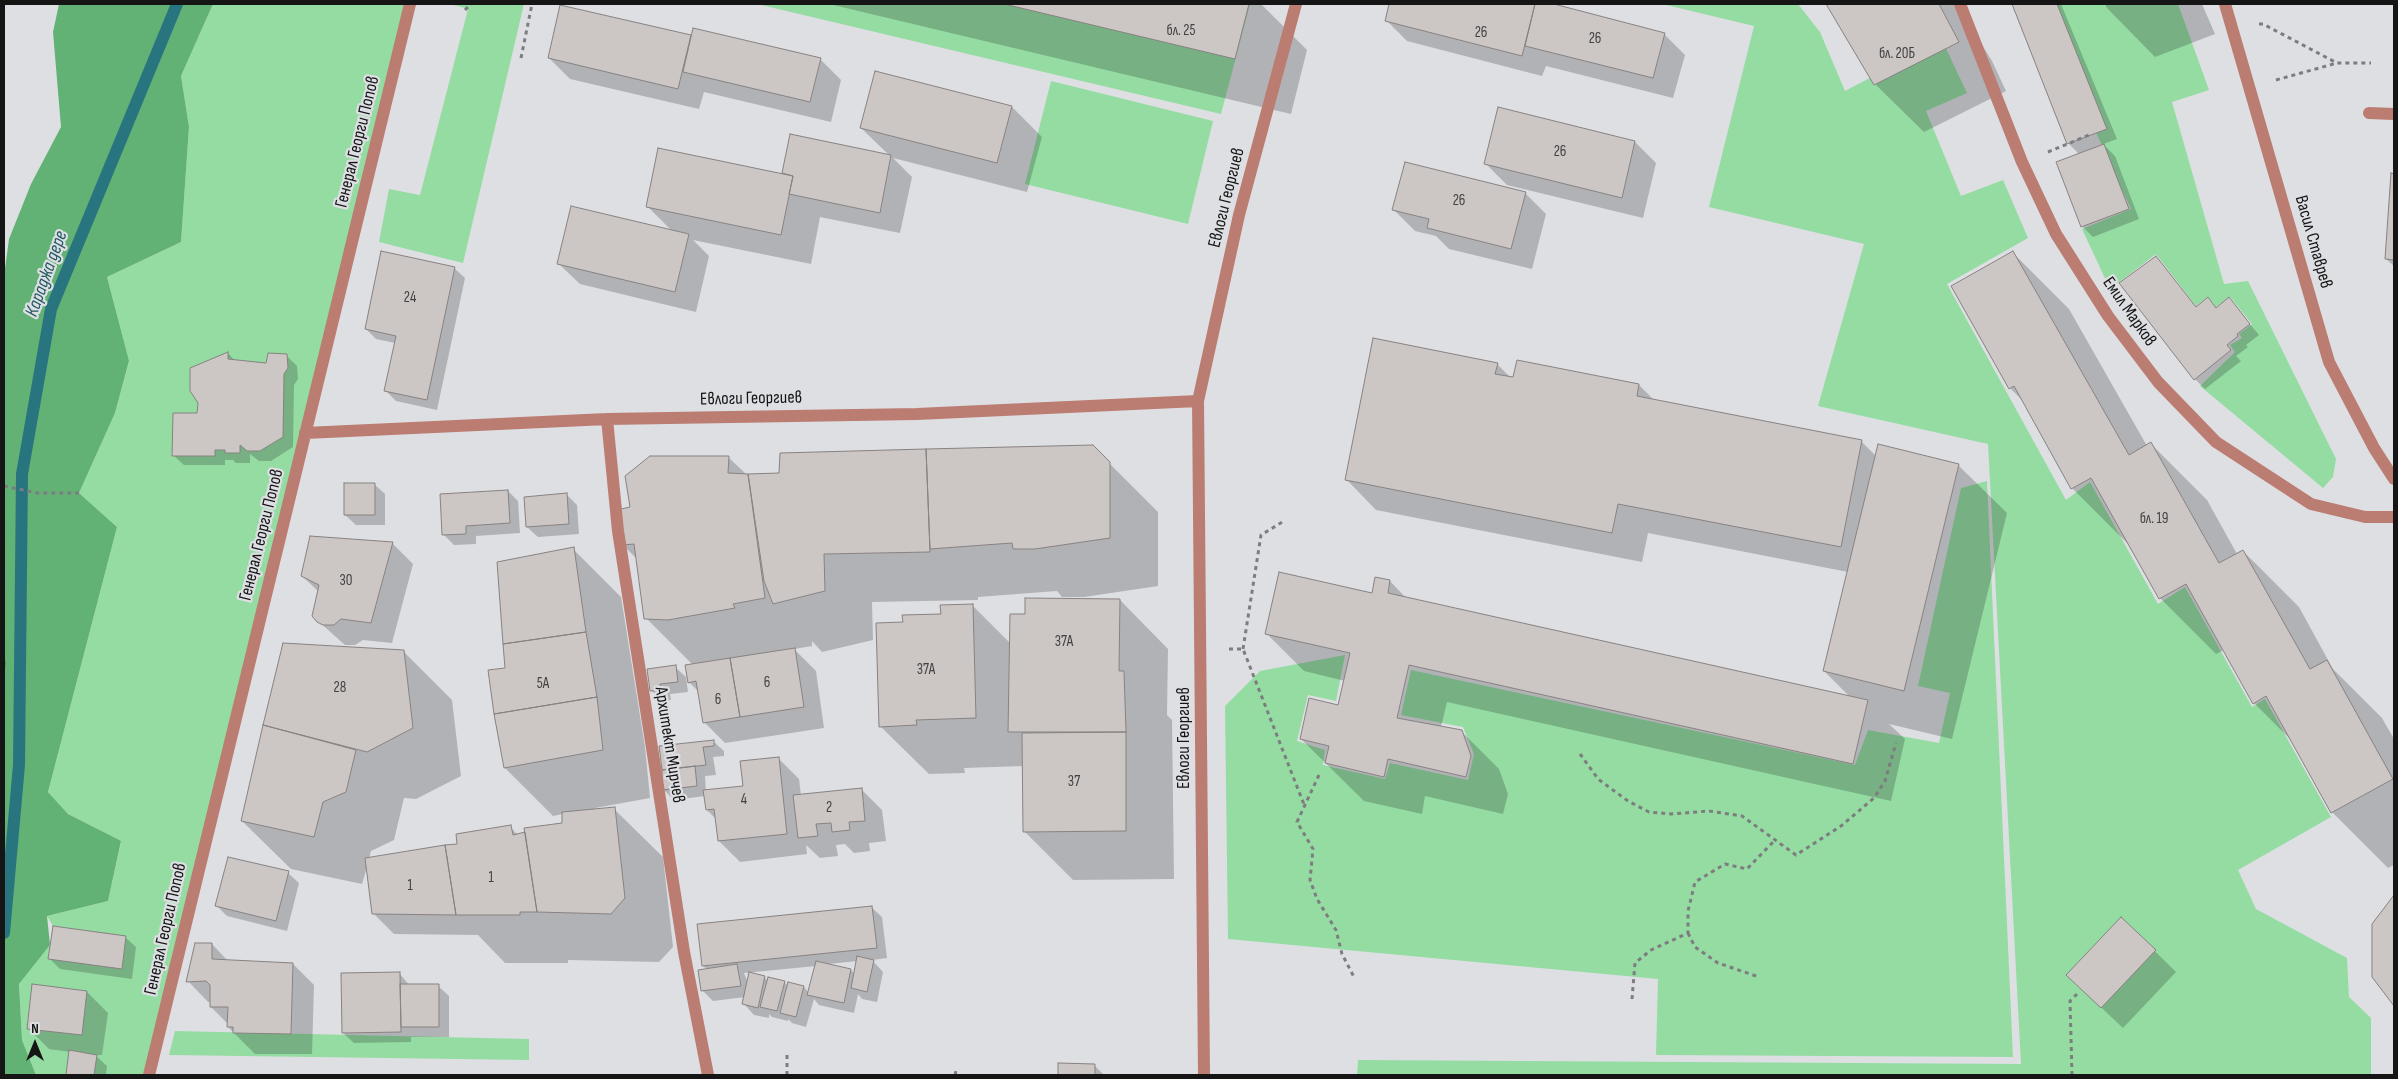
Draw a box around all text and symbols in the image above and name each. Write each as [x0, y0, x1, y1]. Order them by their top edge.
house number: бл. 25 [1167, 22, 1195, 40]
house number: 26 [1475, 24, 1487, 42]
house number: 26 [1589, 30, 1601, 48]
house number: бл. 20Б [1879, 45, 1915, 63]
street label: Генерал Георги Попов [331, 74, 385, 210]
house number: 26 [1554, 143, 1566, 161]
street label: Евлоги Георгиев [1204, 146, 1250, 250]
house number: 26 [1453, 192, 1465, 210]
street label: Васил Ставрев [2289, 193, 2337, 291]
water label: Караджа дере [21, 228, 73, 320]
street label: Емил Марков [2097, 273, 2161, 351]
house number: 24 [404, 289, 416, 307]
street label: Евлоги Георгиев [700, 387, 802, 411]
street label: Генерал Георги Попов [235, 467, 289, 603]
house number: бл. 19 [2140, 510, 2168, 528]
house number: 30 [340, 572, 352, 590]
house number: 37А [1055, 633, 1073, 651]
house number: 37А [917, 661, 935, 679]
house number: 6 [764, 674, 770, 692]
house number: 5А [537, 675, 549, 693]
house number: 28 [334, 679, 346, 697]
street label: Архитект Мирчев [649, 685, 689, 805]
street label: Евлоги Георгиев [1173, 687, 1195, 789]
house number: 6 [715, 691, 721, 709]
house number: 37 [1068, 773, 1080, 791]
house number: 4 [741, 791, 747, 809]
house number: 2 [826, 799, 832, 817]
street label: Генерал Георги Попов [140, 861, 192, 997]
house number: 1 [488, 869, 494, 887]
house number: 1 [407, 877, 413, 895]
north arrow [10, 1019, 60, 1069]
text: N [31, 1020, 39, 1037]

